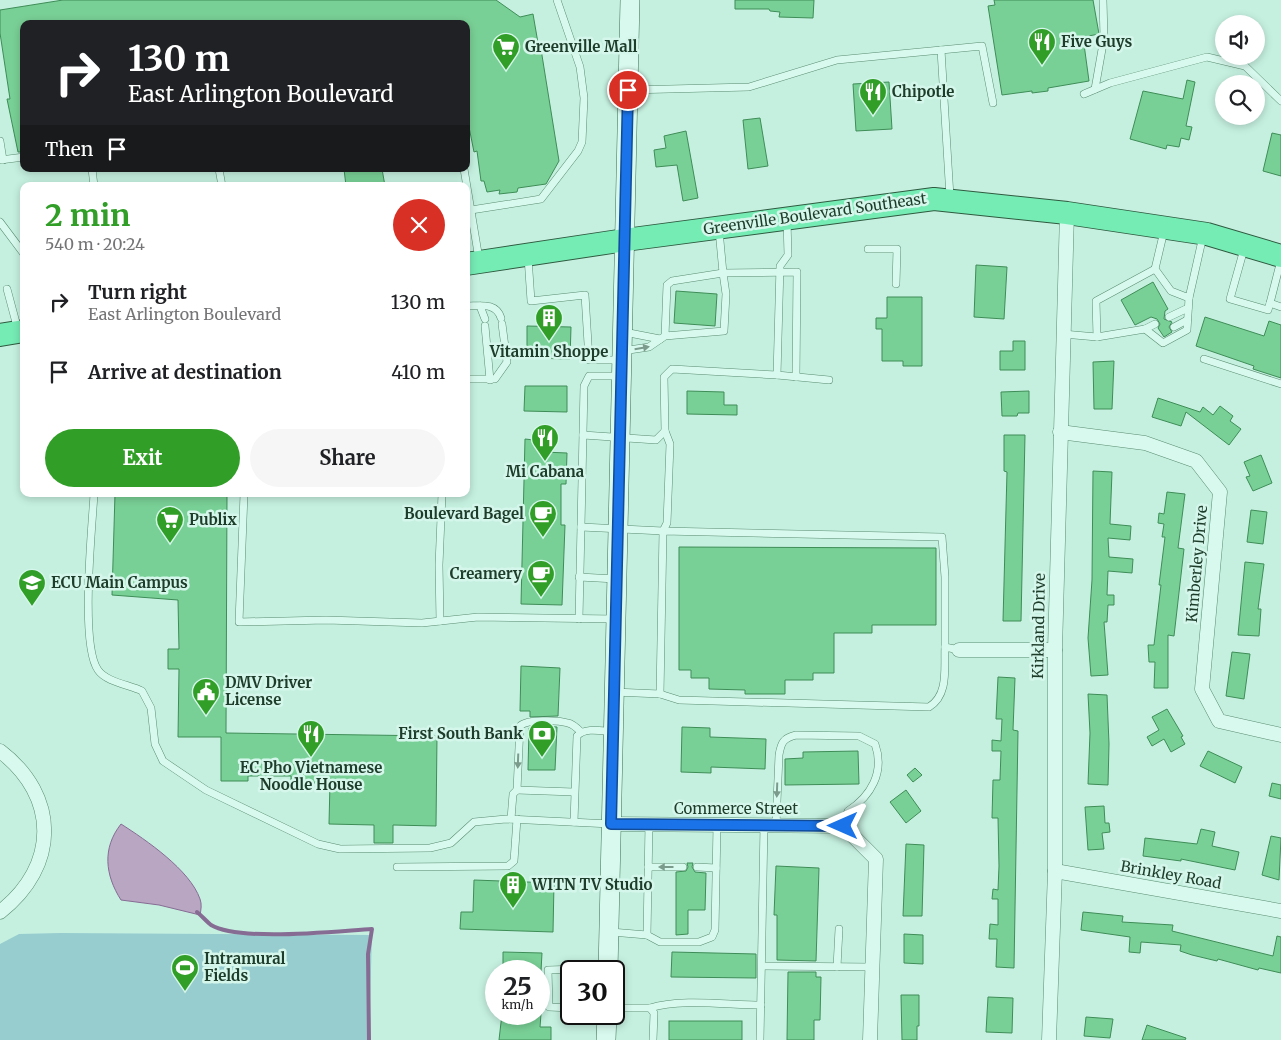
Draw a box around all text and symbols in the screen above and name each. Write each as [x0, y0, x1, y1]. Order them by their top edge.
map controls [1215, 15, 1265, 125]
button: sound [1215, 15, 1265, 65]
restaurant icon: Five Guys [1027, 27, 1057, 66]
supermarket icon: Greenville Mall [491, 32, 521, 71]
place label: Five Guys [1061, 32, 1133, 51]
text: 130 m [128, 37, 230, 81]
place label: Greenville Mall [525, 37, 638, 56]
icon: right [45, 40, 110, 105]
pin [607, 69, 649, 111]
button: search [1215, 75, 1265, 125]
icon: arrive [614, 76, 642, 104]
restaurant icon: Chipotle [858, 77, 888, 116]
text: East Arlington Boulevard [128, 80, 394, 108]
place label: Chipotle [892, 82, 954, 101]
icon: arrive [103, 135, 131, 163]
text: Then [45, 137, 93, 161]
street label: Greenville Boulevard Southeast [702, 188, 928, 239]
text: 2 min [45, 196, 130, 234]
button: close [393, 199, 445, 251]
text: 540 m · 20:24 [45, 234, 145, 254]
text: Turn right [88, 280, 187, 304]
icon: right [45, 288, 73, 316]
text: 130 m [391, 290, 445, 314]
building icon: Vitamin Shoppe [534, 303, 564, 342]
text: East Arlington Boulevard [88, 304, 281, 324]
place label: Vitamin Shoppe [489, 342, 608, 361]
one-way arrow [634, 343, 650, 351]
icon: arrive [45, 358, 73, 386]
text: Arrive at destination [88, 360, 282, 384]
text: 410 m [391, 360, 445, 384]
restaurant icon: Mi Cabana [530, 423, 560, 462]
button: Exit [45, 429, 240, 487]
button: Share [250, 429, 445, 487]
place label: Mi Cabana [506, 462, 585, 481]
cafe icon: Boulevard Bagel [528, 499, 558, 538]
place label: Boulevard Bagel [404, 504, 524, 523]
street label: Kimberley Drive [1182, 504, 1211, 623]
supermarket icon: Publix [155, 505, 185, 544]
place label: Publix [189, 510, 237, 529]
cafe icon: Creamery [526, 559, 556, 598]
place label: Creamery [450, 564, 522, 583]
school or university icon: ECU Main Campus [17, 568, 47, 607]
place label: ECU Main Campus [51, 573, 188, 592]
street label: Kirkland Drive [1028, 573, 1049, 679]
place label: DMV Driver License [225, 673, 312, 709]
public building icon: DMV Driver License [191, 677, 221, 716]
restaurant icon: EC Pho Vietnamese Noodle House [296, 719, 326, 758]
bank icon: First South Bank [527, 719, 557, 758]
place label: First South Bank [398, 724, 523, 743]
one-way arrow [514, 753, 522, 769]
place label: EC Pho Vietnamese Noodle House [240, 758, 382, 794]
one-way arrow [773, 783, 781, 799]
street label: Commerce Street [674, 799, 798, 818]
position arrow [816, 799, 868, 851]
street label: Brinkley Road [1119, 856, 1223, 893]
one-way arrow [657, 863, 673, 871]
building icon: WITN TV Studio [498, 870, 528, 909]
place label: WITN TV Studio [531, 875, 653, 894]
place label: Intramural Fields [204, 949, 286, 985]
sports icon: Intramural Fields [170, 953, 200, 992]
speed limit sign: 30 [560, 960, 625, 1025]
text: 25 [503, 970, 532, 1002]
text: km/h [502, 997, 533, 1012]

